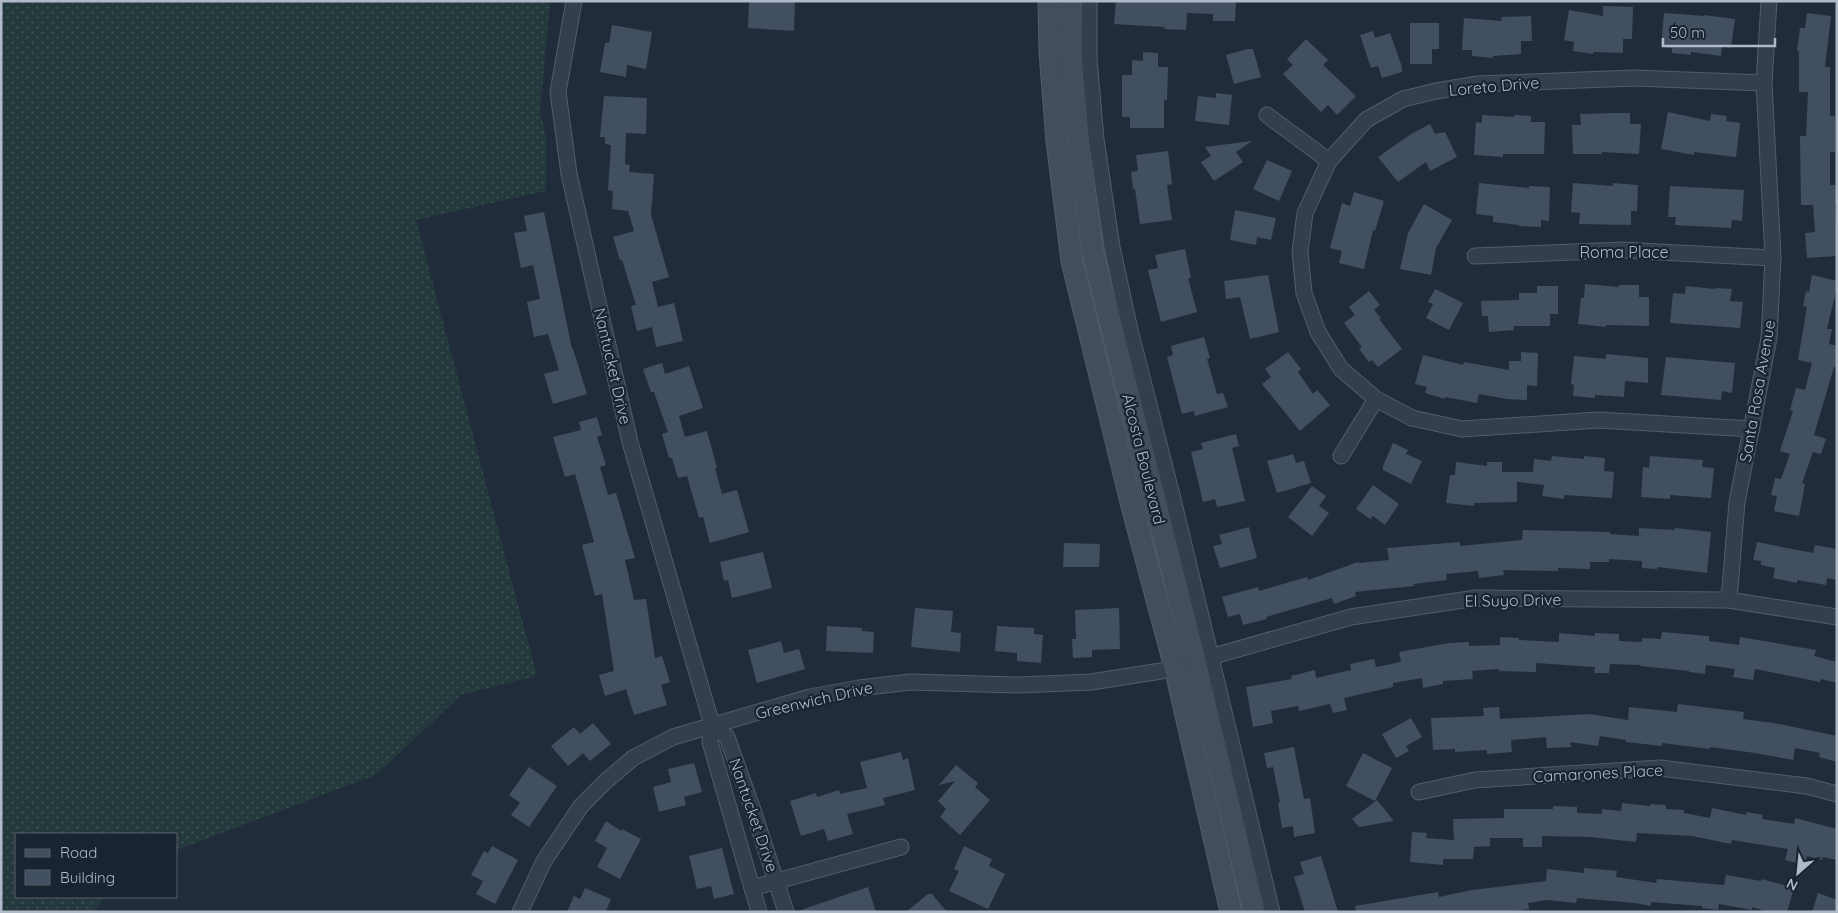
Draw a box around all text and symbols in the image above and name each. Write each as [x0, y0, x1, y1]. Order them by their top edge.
scale bar [1663, 15, 1776, 47]
text: 50 m [1670, 23, 1705, 42]
street label: Loreto Drive [1448, 72, 1540, 100]
street label: Roma Place [1579, 242, 1669, 262]
street label: Nantucket Drive [590, 306, 636, 426]
street label: Santa Rosa Avenue [1735, 318, 1779, 464]
street label: Alcosta Boulevard [1118, 392, 1170, 526]
street label: El Suyo Drive [1464, 589, 1562, 611]
street label: Greenwich Drive [753, 677, 875, 723]
street label: Nantucket Drive [725, 756, 783, 874]
street label: Camarones Place [1532, 760, 1664, 786]
legend [15, 833, 178, 898]
text: Road [60, 843, 97, 862]
north arrow [1773, 848, 1823, 898]
text: Building [60, 868, 115, 887]
text: N [1783, 874, 1801, 895]

